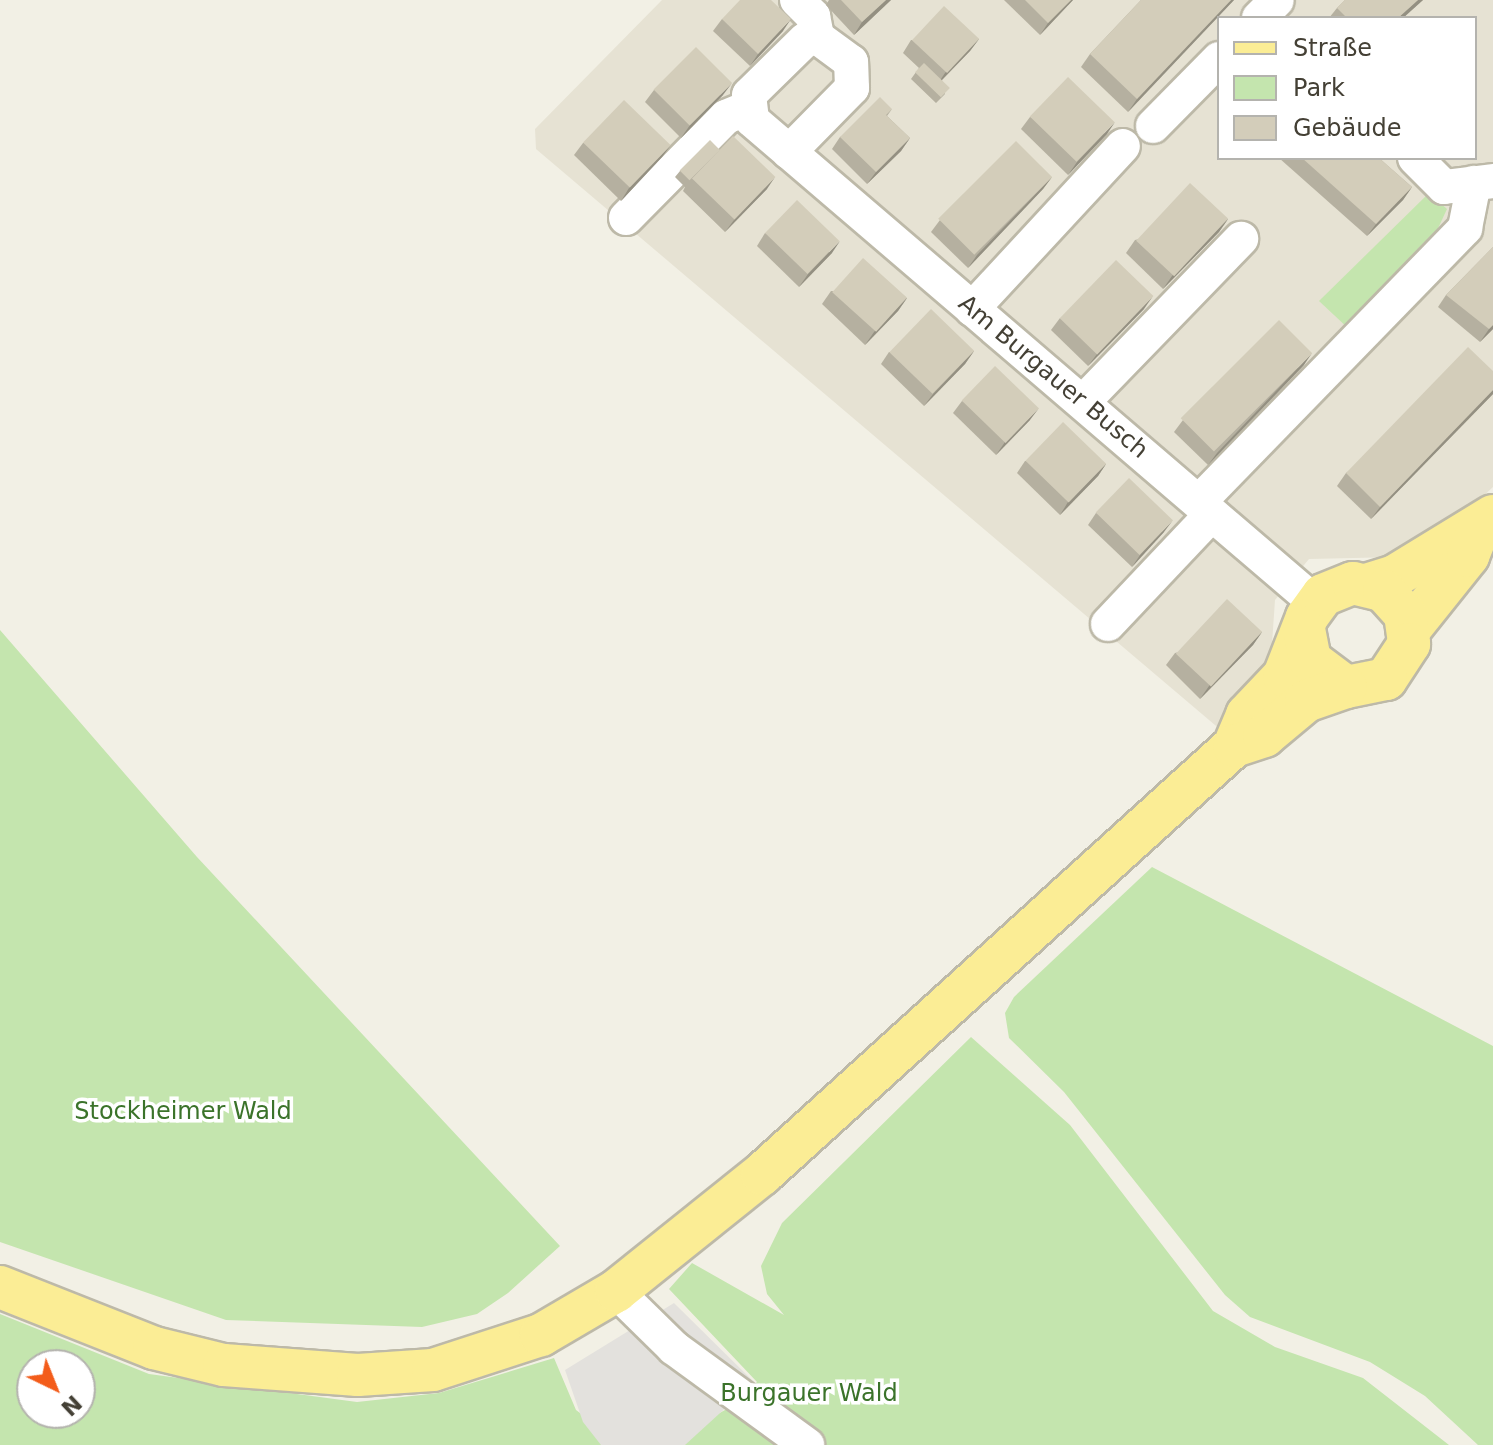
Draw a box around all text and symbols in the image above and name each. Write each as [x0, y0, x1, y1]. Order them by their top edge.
legend [1217, 16, 1477, 160]
text: Straße [1293, 34, 1372, 62]
text: Park [1293, 74, 1345, 102]
text: Gebäude [1293, 114, 1402, 142]
street label: Am Burgauer Busch [952, 289, 1154, 465]
park label: Stockheimer Wald [74, 1098, 292, 1126]
north arrow [16, 1349, 96, 1429]
park label: Burgauer Wald [720, 1380, 898, 1408]
text: N [56, 1390, 87, 1421]

